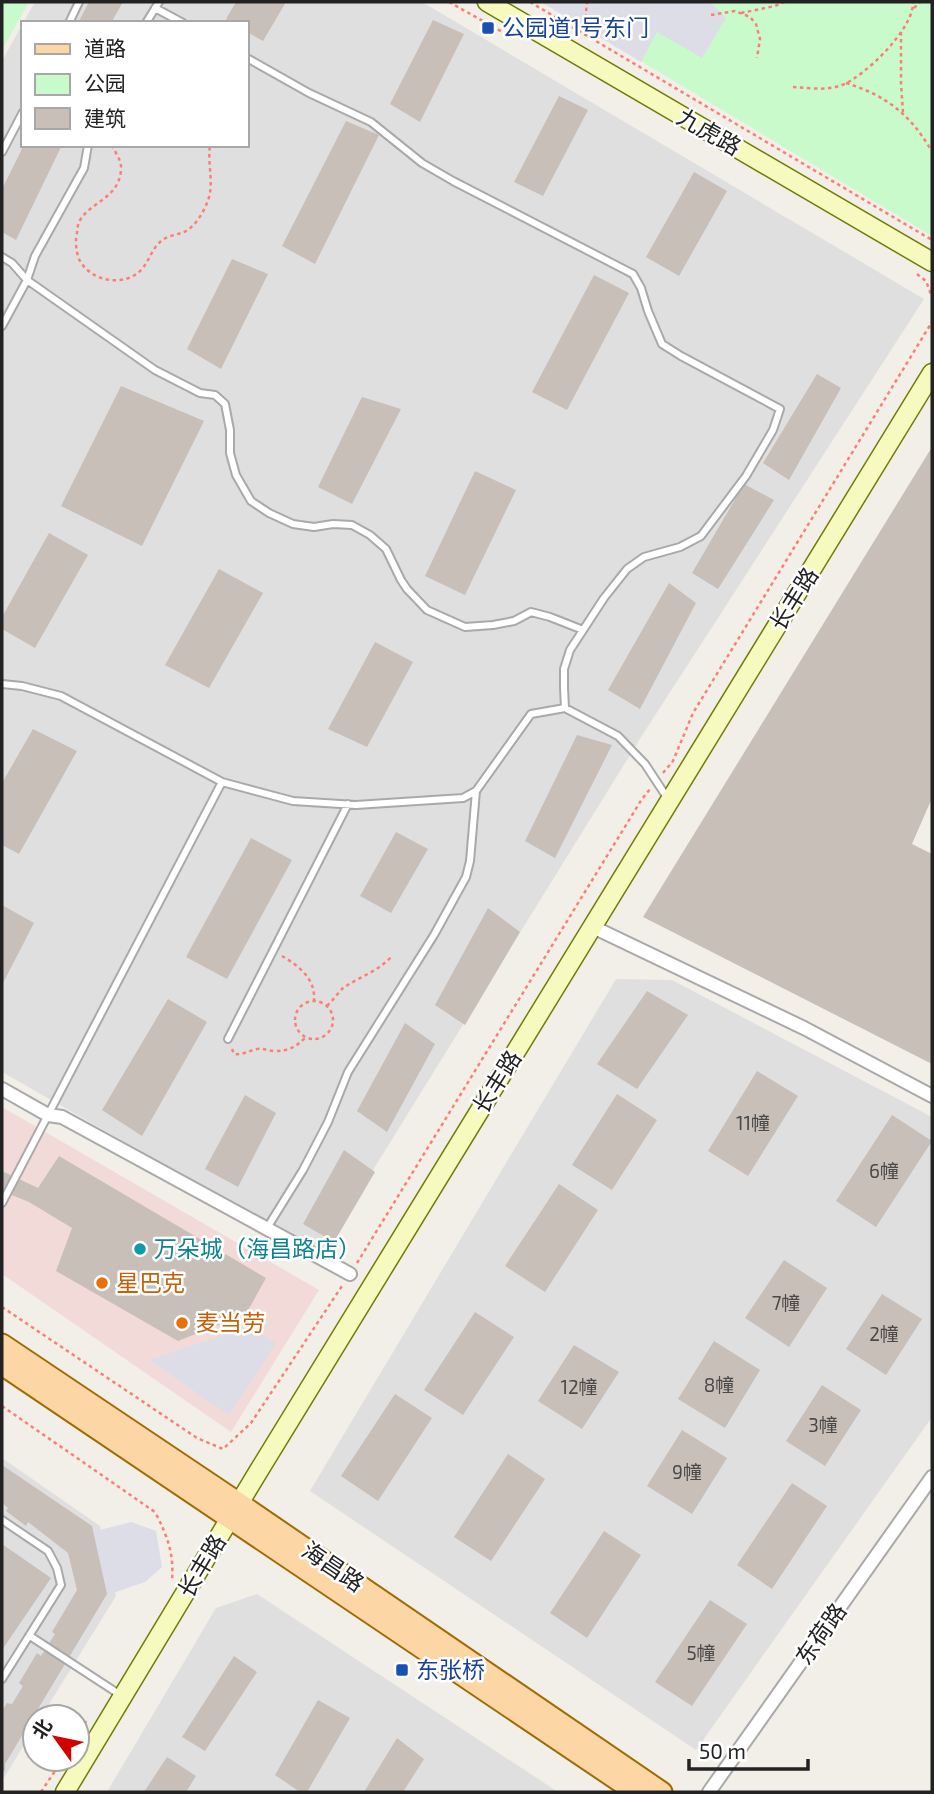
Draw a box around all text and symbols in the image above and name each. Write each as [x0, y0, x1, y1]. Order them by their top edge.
place label: 公园道1号东门 [502, 13, 649, 41]
marker: 公园道1号东门 [480, 20, 496, 36]
legend [21, 21, 248, 147]
text: 道路 [84, 35, 126, 60]
text: 公园 [84, 70, 126, 95]
street label: 九虎路 [673, 102, 746, 161]
text: 建筑 [84, 105, 126, 130]
street label: 长丰路 [763, 562, 823, 635]
street label: 长丰路 [466, 1045, 526, 1118]
house number: 11幢 [736, 1111, 770, 1134]
house number: 6幢 [869, 1159, 899, 1182]
place label: 万朵城（海昌路店） [154, 1234, 361, 1262]
marker: 万朵城（海昌路店） [132, 1241, 148, 1257]
place label: 星巴克 [116, 1268, 185, 1296]
marker: 星巴克 [94, 1275, 110, 1291]
house number: 7幢 [772, 1291, 800, 1314]
place label: 麦当劳 [196, 1308, 265, 1336]
marker: 麦当劳 [174, 1315, 190, 1331]
house number: 2幢 [869, 1322, 899, 1345]
house number: 8幢 [704, 1373, 734, 1396]
house number: 12幢 [560, 1375, 598, 1398]
house number: 3幢 [808, 1413, 838, 1436]
house number: 9幢 [672, 1460, 702, 1483]
street label: 长丰路 [171, 1529, 231, 1602]
street label: 海昌路 [297, 1535, 370, 1597]
street label: 东荷路 [789, 1597, 851, 1670]
house number: 5幢 [686, 1641, 716, 1664]
place label: 东张桥 [416, 1655, 485, 1683]
marker: 东张桥 [394, 1662, 410, 1678]
north arrow [21, 1703, 91, 1773]
text: 北 [27, 1714, 56, 1743]
scale bar [689, 1728, 808, 1772]
text: 50 m [699, 1738, 746, 1763]

